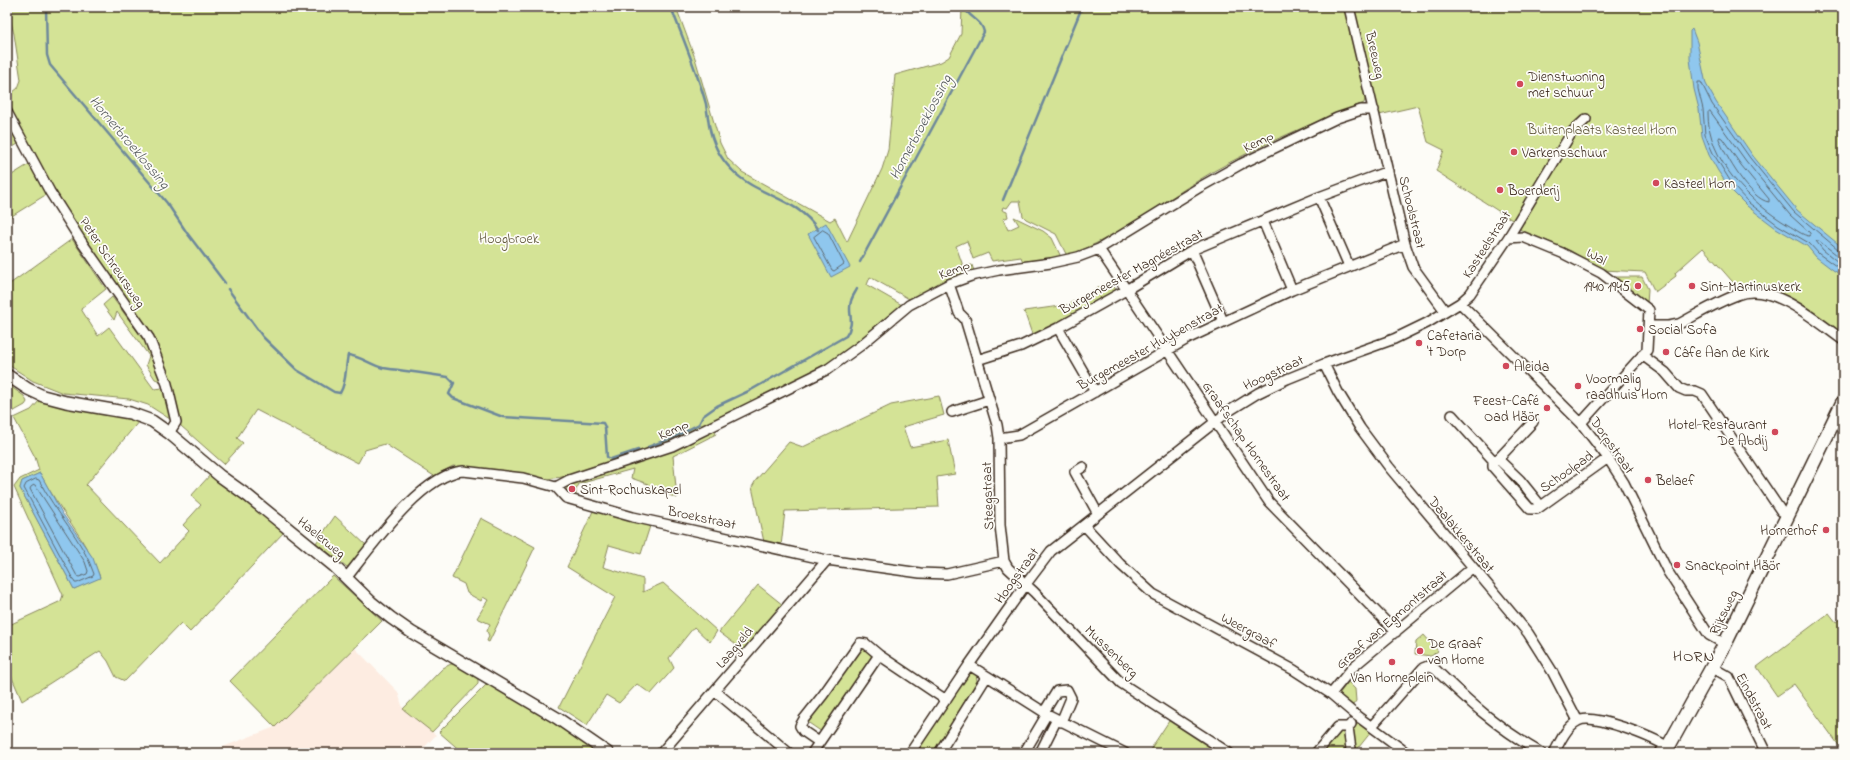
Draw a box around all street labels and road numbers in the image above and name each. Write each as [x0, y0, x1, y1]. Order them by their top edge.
street label: Breeweg [1358, 29, 1390, 81]
street label: Kemp [1240, 126, 1278, 159]
street label: Schoolstraat [1392, 174, 1431, 251]
street label: Kasteelstraat [1457, 207, 1517, 283]
street label: Peter Schreursweg [73, 213, 150, 313]
street label: Burgemeester Magnéestraat [1055, 224, 1208, 322]
street label: Wal [1582, 243, 1610, 272]
street label: Kemp [936, 255, 973, 286]
street label: Burgemeester Huybenstraat [1073, 298, 1228, 398]
street label: Hoogstraat [1240, 350, 1308, 398]
street label: Graafschap Hornestraat [1196, 378, 1295, 506]
street label: Dorpstraat [1584, 412, 1639, 479]
street label: Kemp [655, 414, 693, 446]
street label: Schoolpad [1536, 446, 1598, 498]
street label: Steegstraat [977, 461, 1001, 531]
street label: Daalakkerstraat [1422, 491, 1499, 578]
street label: Broekstraat [665, 501, 738, 536]
street label: Haelerweg [292, 512, 350, 565]
street label: Hoogstraat [990, 543, 1046, 609]
street label: Graaf van Egmontstraat [1331, 565, 1453, 675]
street label: Rijksweg [1704, 586, 1745, 639]
street label: Weergraaf [1216, 608, 1280, 656]
street label: Mussenberg [1078, 621, 1143, 684]
street label: Laagveld [711, 622, 760, 674]
street label: Eindstraat [1730, 669, 1778, 734]

